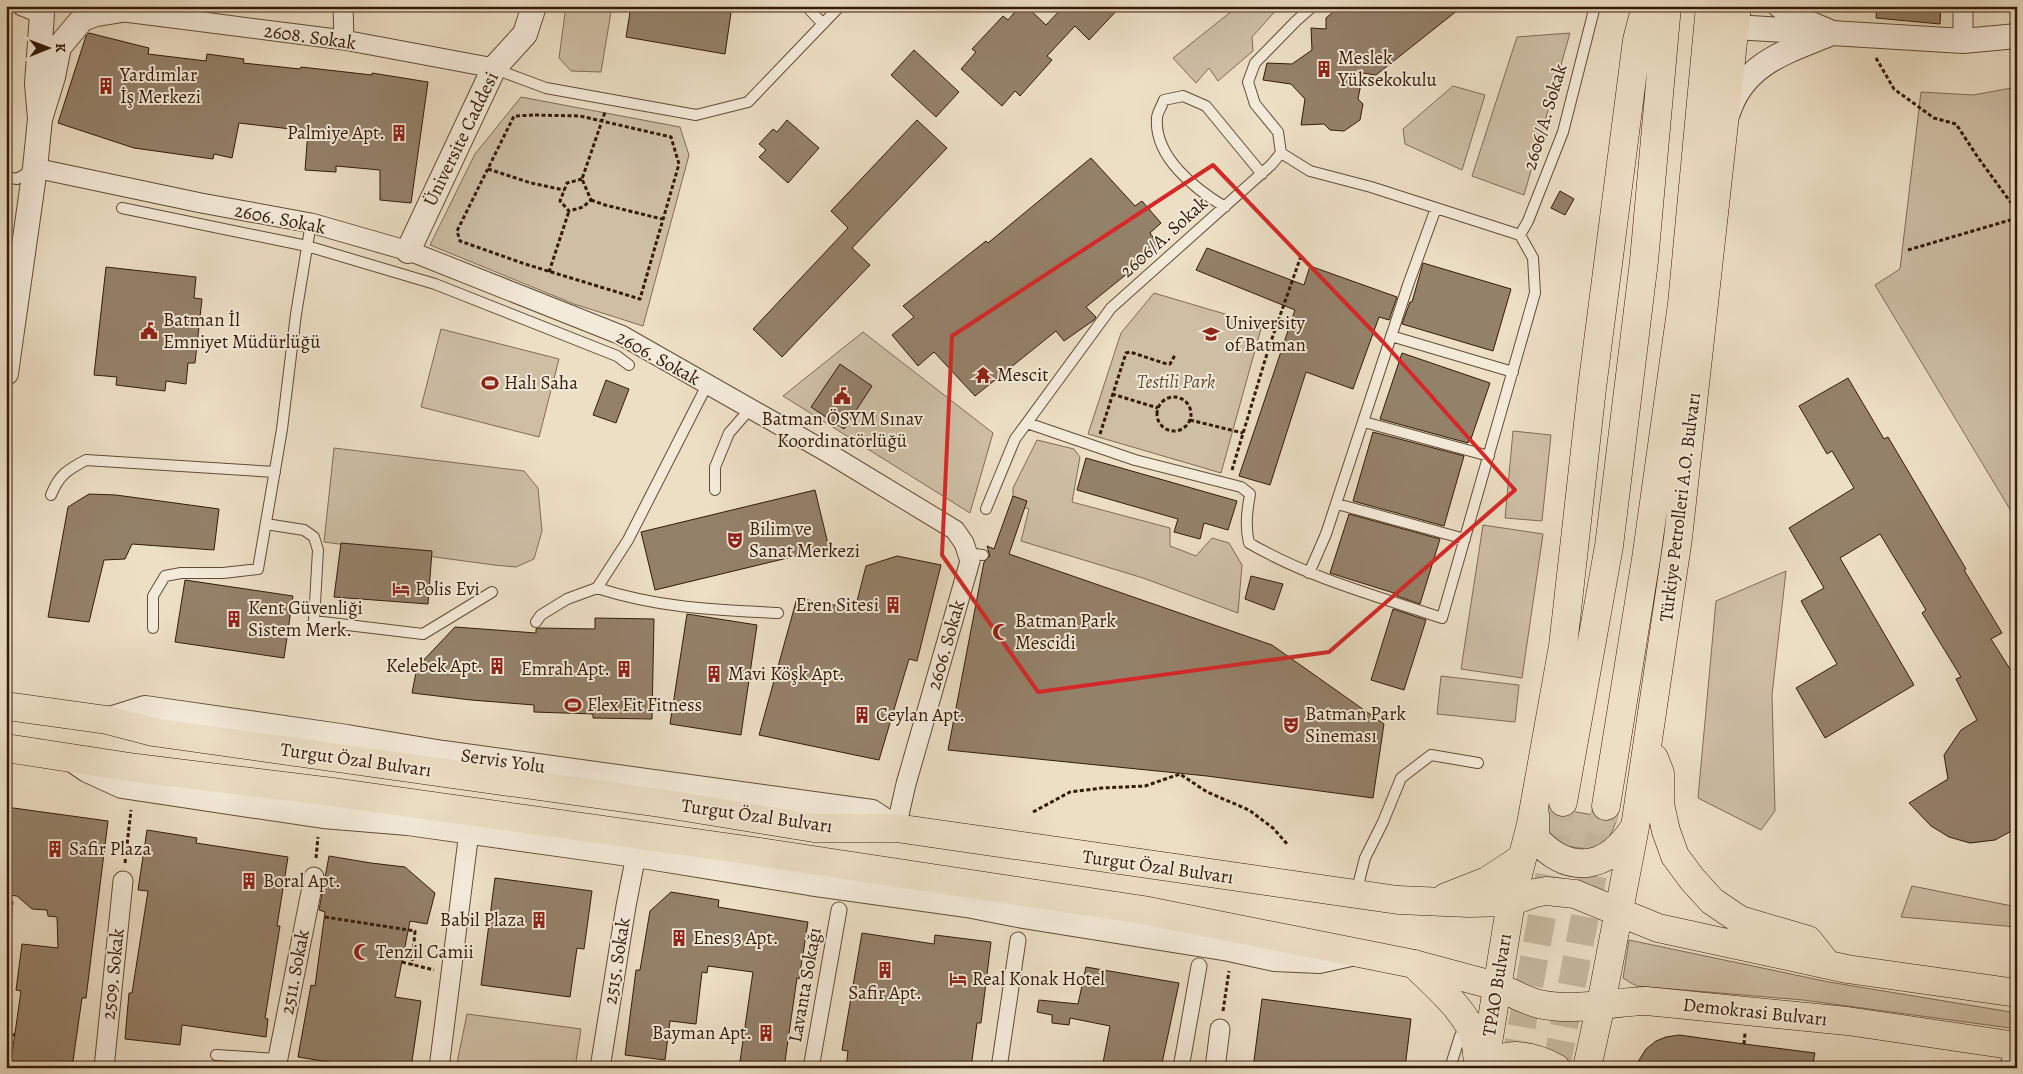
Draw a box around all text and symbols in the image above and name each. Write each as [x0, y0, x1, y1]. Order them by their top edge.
street label: 2608. Sokak [262, 18, 358, 56]
north arrow [22, 22, 72, 72]
text: K [51, 43, 70, 53]
place label: Meslek Yüksekokulu [1337, 45, 1437, 93]
building icon: Meslek Yüksekokulu [1314, 59, 1334, 79]
street label: 2606/A. Sokak [1517, 60, 1574, 173]
place label: Yardımlar İş Merkezi [119, 62, 201, 110]
street label: Üniversite Caddesi [417, 67, 505, 211]
building icon: Yardımlar İş Merkezi [96, 76, 116, 96]
place label: Palmiye Apt. [287, 120, 385, 146]
building icon: Palmiye Apt. [389, 123, 409, 143]
street label: 2606/A. Sokak [1115, 190, 1214, 283]
street label: 2606. Sokak [232, 197, 328, 241]
place label: Batman İl Emniyet Müdürlüğü [163, 307, 321, 355]
place label: University of Batman [1225, 310, 1306, 358]
public building icon: Batman İl Emniyet Müdürlüğü [139, 321, 159, 341]
street label: 2606. Sokak [611, 324, 705, 392]
school or university icon: University of Batman [1201, 324, 1221, 344]
place label: Mescit [997, 362, 1049, 388]
temple icon: Mescit [973, 365, 993, 385]
park label: Testili Park [1137, 369, 1215, 395]
place label: Halı Saha [504, 370, 578, 396]
sports icon: Halı Saha [480, 373, 500, 393]
public building icon: Batman ÖSYM Sınav Koordinatörlüğü [832, 386, 852, 406]
street label: Türkiye Petrolleri A.O. Bulvarı [1653, 391, 1707, 623]
place label: Batman ÖSYM Sınav Koordinatörlüğü [761, 406, 923, 454]
place label: Bilim ve Sanat Merkezi [749, 516, 860, 564]
theatre icon: Bilim ve Sanat Merkezi [725, 530, 745, 550]
place label: Polis Evi [415, 576, 480, 602]
hotel icon: Polis Evi [391, 579, 411, 599]
place label: Eren Sitesi [796, 592, 879, 618]
place label: Kent Güvenliği Sistem Merk. [248, 595, 363, 643]
building icon: Eren Sitesi [883, 595, 903, 615]
street label: 2606. Sokak [921, 596, 971, 693]
place label: Batman Park Mescidi [1015, 608, 1117, 656]
building icon: Kent Güvenliği Sistem Merk. [224, 609, 244, 629]
mosque icon: Batman Park Mescidi [991, 622, 1011, 642]
place label: Kelebek Apt. [386, 653, 483, 679]
building icon: Kelebek Apt. [487, 656, 507, 676]
place label: Emrah Apt. [521, 656, 610, 682]
building icon: Emrah Apt. [614, 659, 634, 679]
place label: Mavi Köşk Apt. [728, 661, 844, 687]
building icon: Mavi Köşk Apt. [704, 664, 724, 684]
place label: Flex Fit Fitness [587, 692, 702, 718]
sports icon: Flex Fit Fitness [563, 695, 583, 715]
place label: Batman Park Sineması [1305, 701, 1407, 749]
place label: Ceylan Apt. [876, 702, 965, 728]
building icon: Ceylan Apt. [852, 705, 872, 725]
theatre icon: Batman Park Sineması [1281, 715, 1301, 735]
street label: Turgut Özal Bulvarı [279, 737, 433, 783]
street label: Servis Yolu [459, 742, 548, 780]
street label: Turgut Özal Bulvarı [680, 793, 834, 839]
place label: Safir Plaza [69, 836, 151, 862]
building icon: Safir Plaza [45, 839, 65, 859]
street label: Turgut Özal Bulvarı [1081, 844, 1235, 890]
place label: Boral Apt. [263, 868, 341, 894]
building icon: Boral Apt. [239, 871, 259, 891]
place label: Babil Plaza [440, 907, 525, 933]
building icon: Babil Plaza [529, 910, 549, 930]
street label: 2515. Sokak [597, 915, 637, 1006]
place label: Enes 3 Apt. [693, 925, 778, 951]
street label: Lavanta Sokağı [782, 925, 828, 1045]
street label: 2509. Sokak [95, 927, 131, 1021]
street label: 2511. Sokak [274, 927, 316, 1017]
building icon: Enes 3 Apt. [669, 928, 689, 948]
street label: TPAO Bulvarı [1476, 932, 1518, 1038]
place label: Tenzil Camii [376, 939, 474, 965]
mosque icon: Tenzil Camii [352, 942, 372, 962]
building icon: Safir Apt. [875, 960, 895, 980]
place label: Real Konak Hotel [972, 966, 1105, 992]
hotel icon: Real Konak Hotel [948, 969, 968, 989]
place label: Safir Apt. [848, 980, 922, 1006]
street label: Demokrasi Bulvarı [1681, 991, 1829, 1033]
place label: Bayman Apt. [652, 1020, 752, 1046]
building icon: Bayman Apt. [756, 1023, 776, 1043]

